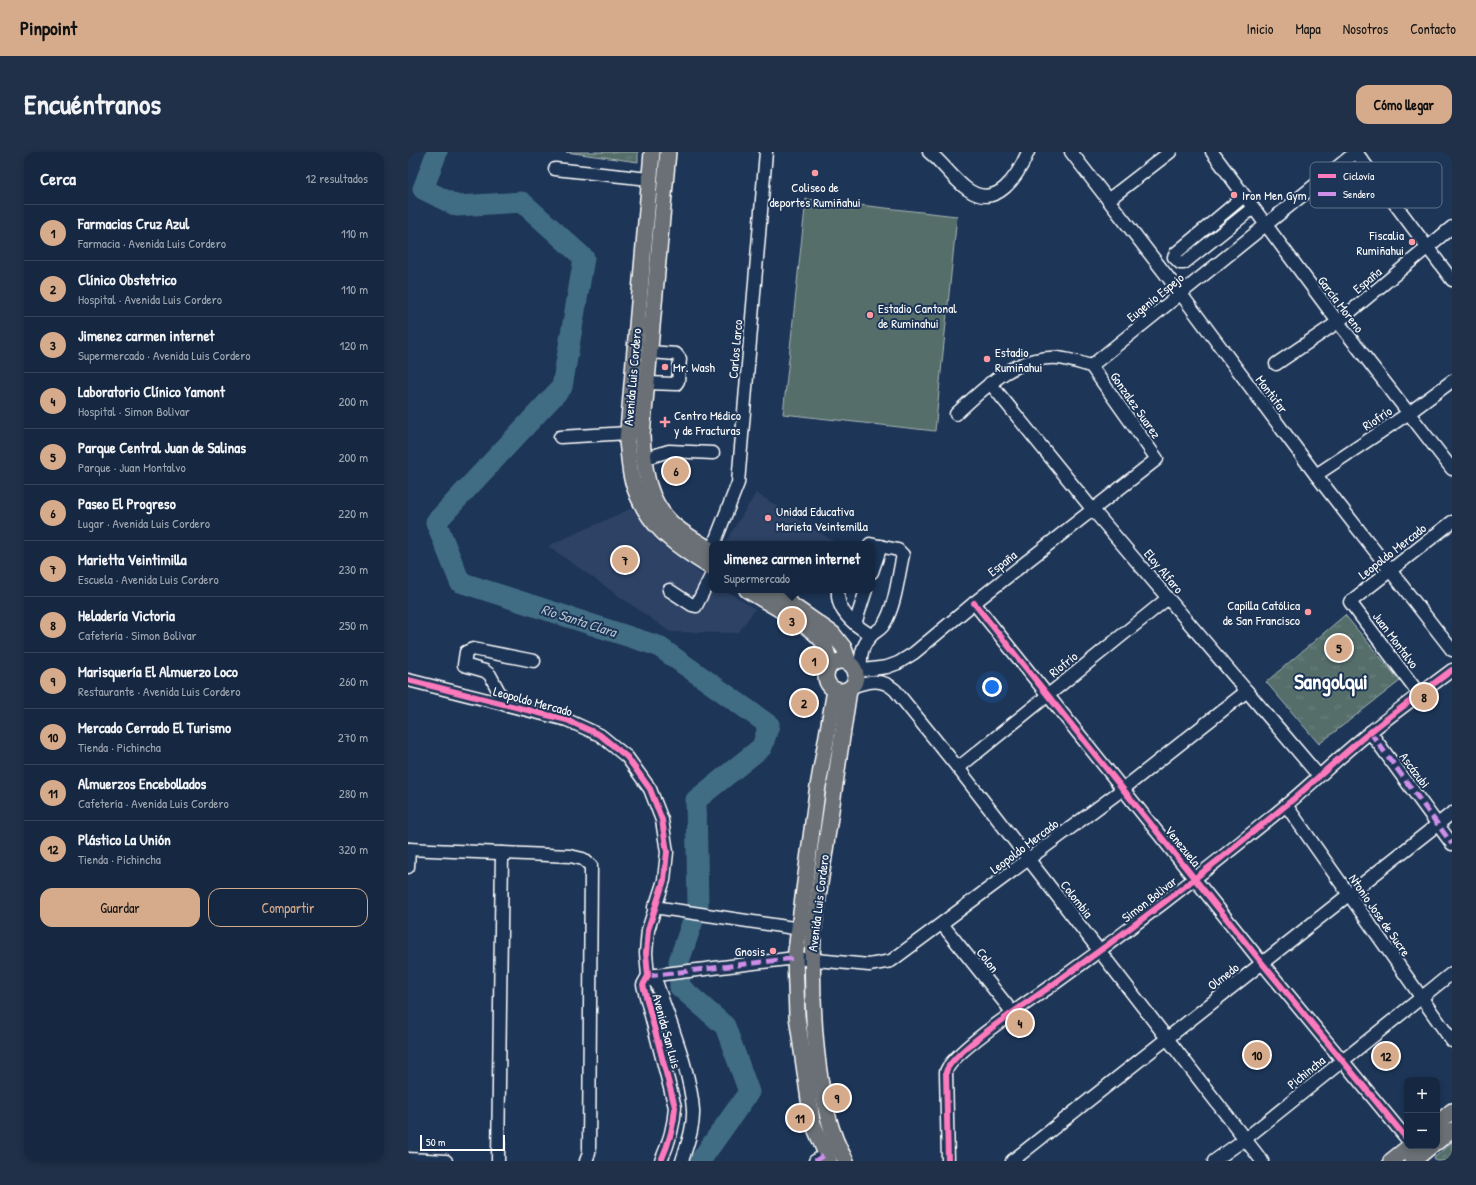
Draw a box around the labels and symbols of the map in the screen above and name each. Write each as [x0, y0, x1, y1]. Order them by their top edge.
legend [1310, 162, 1442, 208]
marker: Coliseo de deportes Rumiñahui [810, 168, 820, 178]
text: Ciclovía [1343, 169, 1375, 183]
place label: Coliseo de deportes Rumiñahui [769, 178, 861, 211]
place label: Iron Men Gym [1242, 186, 1307, 204]
text: Sendero [1343, 187, 1375, 201]
marker: Iron Men Gym [1229, 190, 1239, 200]
place label: Fiscalia Rumiñahui [1357, 226, 1404, 259]
marker: Fiscalia Rumiñahui [1407, 237, 1417, 247]
street label: España [1349, 263, 1385, 297]
street label: Eugenio Espejo [1123, 268, 1187, 326]
street label: García Moreno [1314, 272, 1368, 336]
place label: Estadio Cantonal de Ruminahui [878, 299, 957, 332]
marker: Estadio Cantonal de Ruminahui [865, 310, 875, 320]
street label: Carlos Larco [723, 319, 747, 379]
street label: Avenida Luis Cordero [619, 328, 645, 426]
place label: Estadio Rumiñahui [995, 343, 1042, 376]
marker: Estadio Rumiñahui [982, 354, 992, 364]
place label: Mr. Wash [673, 358, 716, 376]
marker: Mr. Wash [660, 362, 670, 372]
street label: Gonzalez Suarez [1106, 368, 1166, 442]
street label: Montùfar [1252, 371, 1292, 417]
street label: Riofrío [1359, 402, 1395, 434]
place label: Centro Médico y de Fracturas [674, 406, 741, 439]
marker: Centro Médico y de Fracturas [659, 416, 671, 428]
pin: 6 [663, 456, 689, 486]
place label: Unidad Educativa Marieta Veintemilla [776, 502, 868, 535]
marker: Unidad Educativa Marieta Veintemilla [763, 513, 773, 523]
street label: Leopoldo Mercado [1354, 519, 1430, 583]
pin: 7 [612, 545, 638, 575]
street label: Eloy Alfaro [1140, 545, 1188, 597]
street label: España [984, 546, 1020, 580]
place label: Capilla Católica de San Francisco [1223, 596, 1300, 629]
water label: Río Santa Clara [539, 599, 620, 642]
pin: 3 [779, 606, 805, 636]
marker: Capilla Católica de San Francisco [1303, 607, 1313, 617]
street label: Juan Montalvo [1369, 608, 1423, 672]
pin: 5 [1326, 633, 1352, 663]
pin: 1 [801, 646, 827, 676]
street label: Riofrío [1045, 647, 1081, 681]
district label: Sangolqui [1294, 667, 1368, 697]
your location [982, 677, 1002, 697]
street label: Leopoldo Mercado [491, 682, 575, 720]
pin: 8 [1411, 682, 1437, 712]
pin: 2 [791, 688, 817, 718]
street label: Ascázubi [1396, 748, 1434, 792]
street label: Leopoldo Mercado [986, 814, 1062, 878]
street label: Venezuela [1161, 822, 1205, 870]
street label: Avenida Luis Cordero [803, 854, 833, 952]
street label: Ntonio Jose de Sucre [1345, 870, 1415, 960]
street label: Simon Bolìvar [1118, 872, 1180, 926]
street label: Colombia [1057, 876, 1097, 922]
place label: Gnosis [735, 942, 765, 960]
street label: Colon [973, 944, 1003, 976]
marker: Gnosis [768, 946, 778, 956]
street label: Olmedo [1204, 958, 1242, 994]
street label: Avenida San Luis [648, 992, 686, 1070]
pin: 4 [1007, 1008, 1033, 1038]
pin: 10 [1244, 1040, 1270, 1070]
pin: 12 [1373, 1041, 1399, 1071]
street label: Pichincha [1283, 1051, 1329, 1093]
pin: 9 [824, 1083, 850, 1113]
pin: 11 [787, 1103, 813, 1133]
scale bar [420, 1133, 505, 1152]

